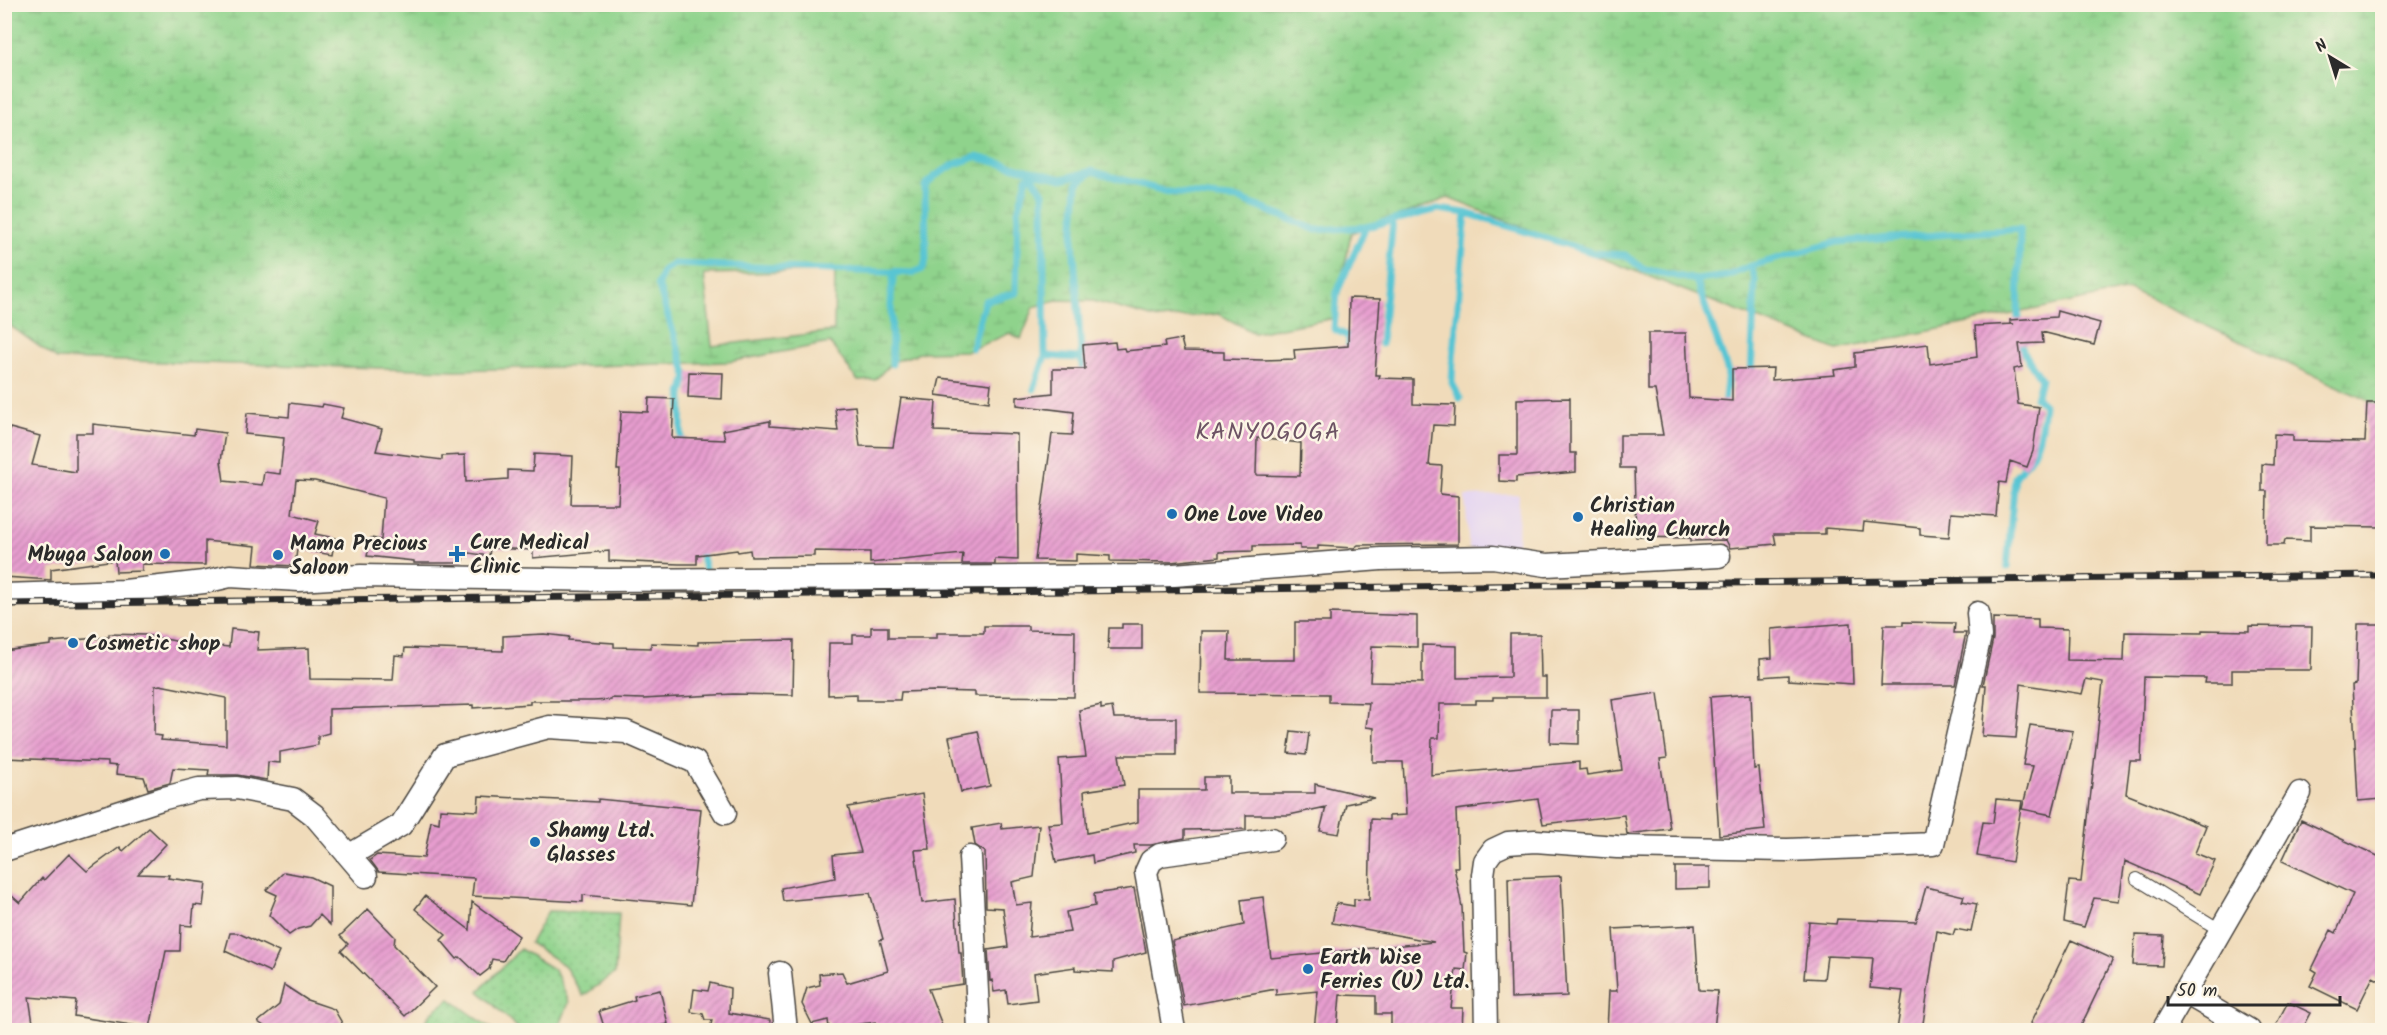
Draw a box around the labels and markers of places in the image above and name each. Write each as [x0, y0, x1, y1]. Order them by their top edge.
place label: Christian Healing Church [1590, 490, 1730, 547]
place label: One Love Video [1184, 499, 1323, 532]
marker: One Love Video [1165, 507, 1179, 521]
marker: Christian Healing Church [1571, 510, 1585, 524]
place label: Cure Medical Clinic [470, 527, 589, 584]
place label: Mama Precious Saloon [290, 528, 427, 585]
place label: Mbuga Saloon [27, 539, 153, 572]
marker: Cure Medical Clinic [448, 545, 466, 563]
marker: Mbuga Saloon [158, 547, 172, 561]
marker: Mama Precious Saloon [271, 548, 285, 562]
place label: Cosmetic shop [85, 628, 221, 661]
marker: Cosmetic shop [66, 636, 80, 650]
place label: Shamy Ltd. Glasses [547, 815, 655, 872]
marker: Shamy Ltd. Glasses [528, 835, 542, 849]
place label: Earth Wise Ferries (U) Ltd. [1320, 942, 1469, 999]
marker: Earth Wise Ferries (U) Ltd. [1301, 962, 1315, 976]

